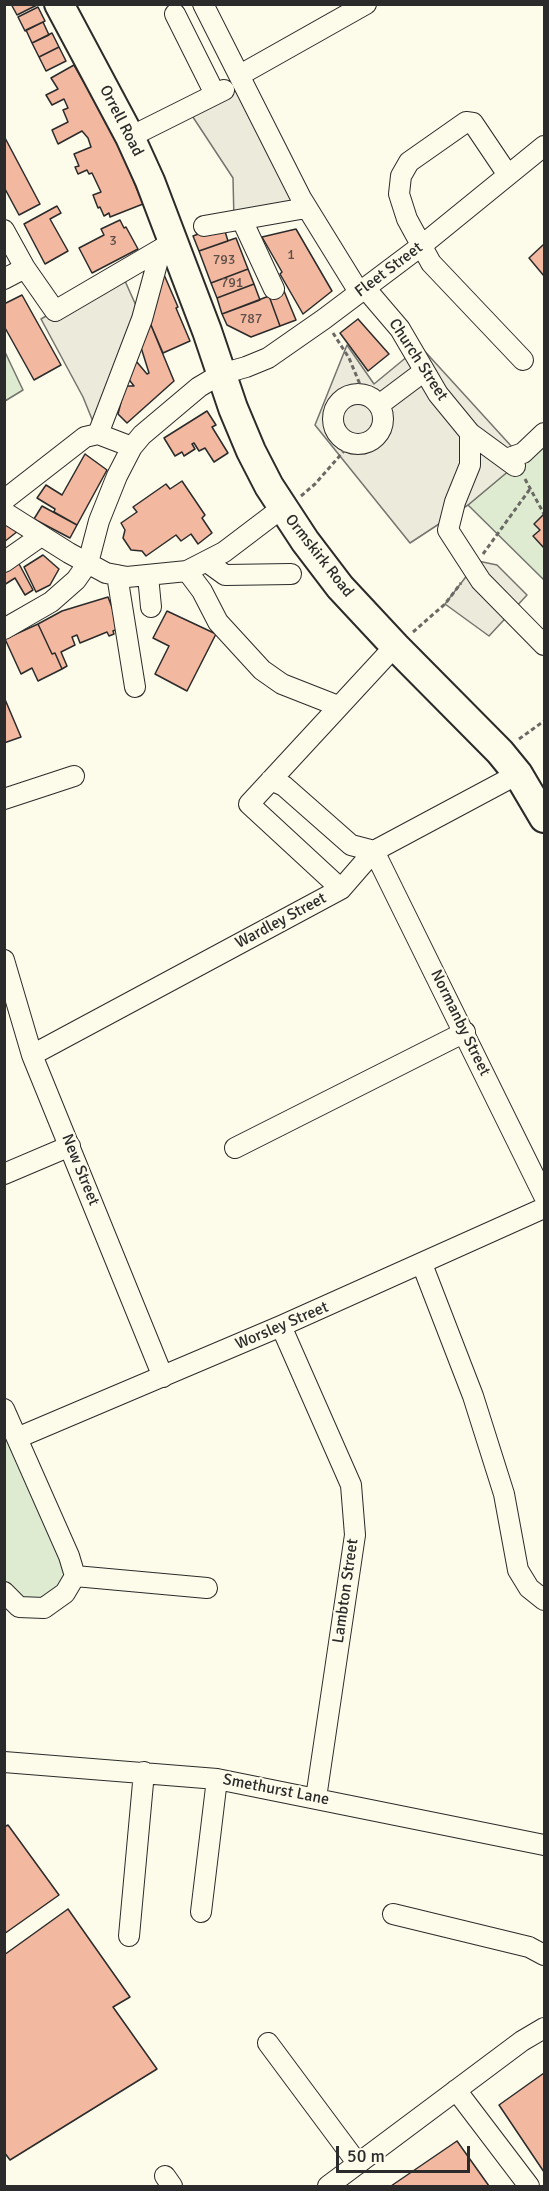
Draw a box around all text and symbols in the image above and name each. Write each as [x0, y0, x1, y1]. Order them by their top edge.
street label: Orrell Road [95, 82, 147, 160]
house number: 3 [109, 233, 117, 249]
street label: Fleet Street [351, 238, 427, 302]
house number: 1 [287, 247, 295, 263]
house number: 793 [213, 252, 235, 268]
house number: 791 [221, 275, 243, 291]
house number: 787 [240, 311, 262, 327]
street label: Church Street [384, 315, 452, 405]
street label: Ormskirk Road [281, 511, 357, 601]
street label: Wardley Street [232, 889, 330, 953]
street label: Normanby Street [426, 967, 494, 1079]
street label: New Street [57, 1131, 103, 1209]
street label: Worsley Street [233, 1298, 331, 1354]
street label: Lambton Street [329, 1538, 363, 1644]
street label: Smethurst Lane [221, 1770, 331, 1810]
scale bar [339, 2134, 472, 2172]
text: 50 m [347, 2145, 385, 2167]

